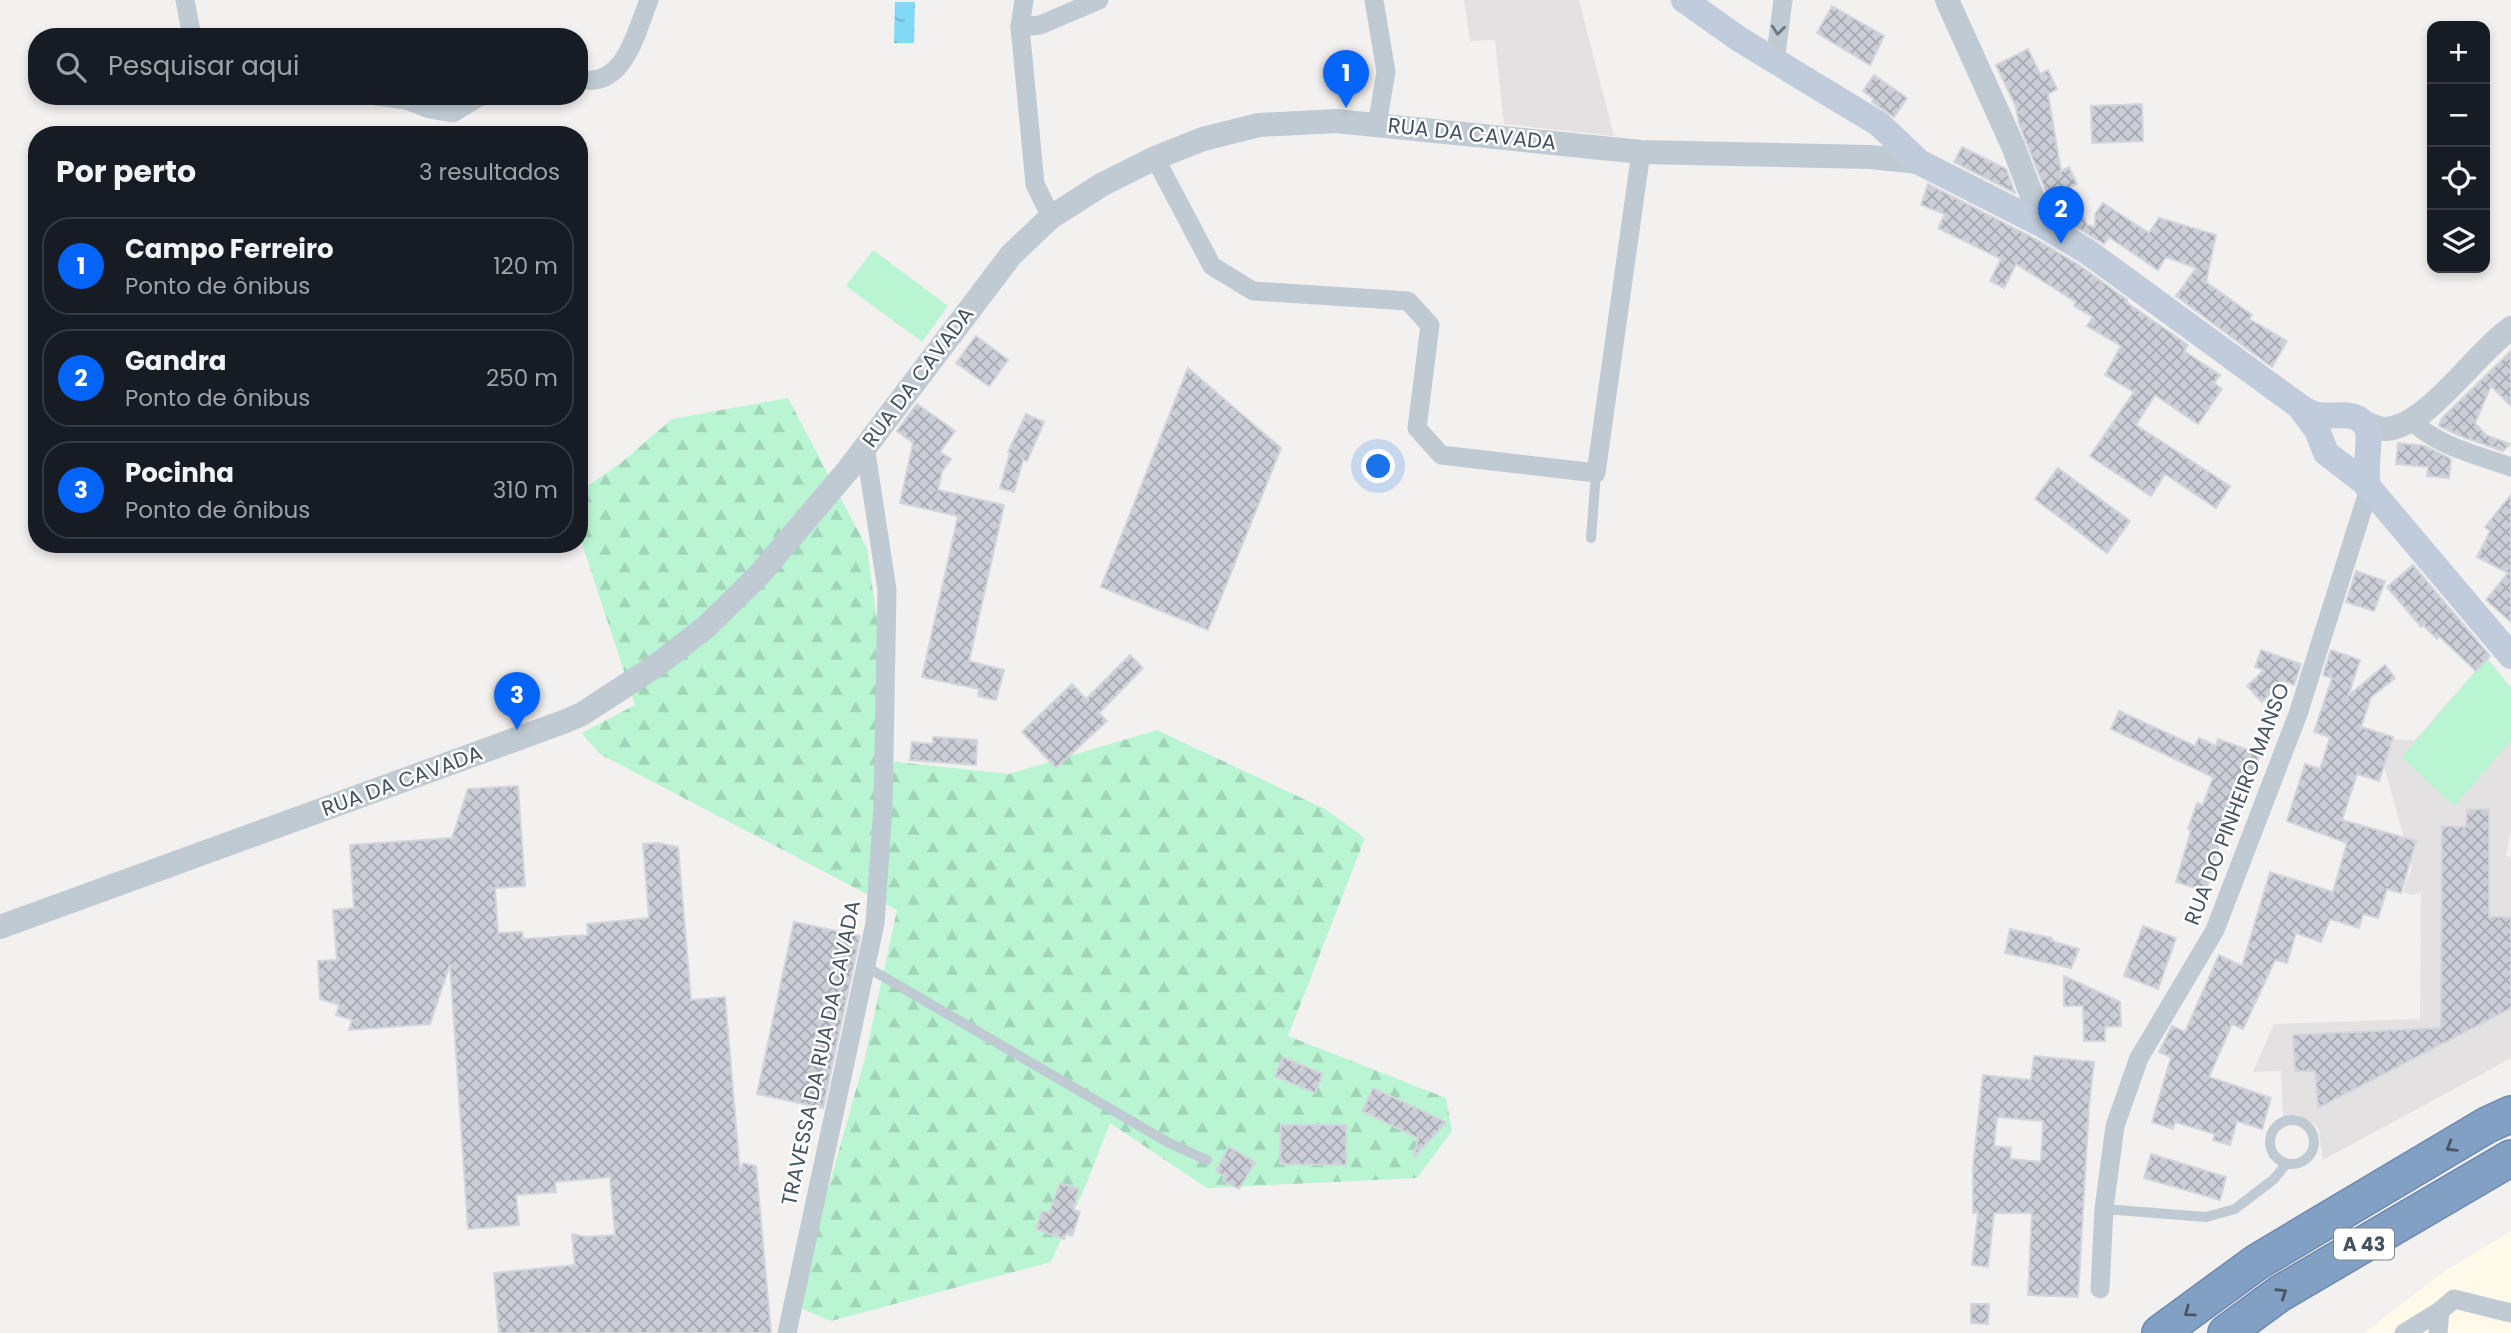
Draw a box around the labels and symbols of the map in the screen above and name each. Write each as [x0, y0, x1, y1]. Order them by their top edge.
one-way arrow [1771, 25, 1786, 36]
pin: 1 [1323, 50, 1369, 108]
street label: RUA DA CAVADA [1386, 110, 1558, 157]
pin: 2 [2038, 186, 2084, 244]
street label: RUA DA CAVADA [855, 300, 980, 453]
your location [1361, 449, 1395, 483]
pin: 3 [494, 672, 540, 730]
street label: RUA DO PINHEIRO MANSO [2177, 679, 2296, 929]
street label: RUA DA CAVADA [317, 738, 486, 823]
street label: TRAVESSA DA RUA DA CAVADA [774, 898, 867, 1208]
one-way arrow [2446, 1138, 2459, 1151]
road number: A 43 [2334, 1228, 2394, 1260]
one-way arrow [2274, 1288, 2287, 1301]
one-way arrow [2184, 1304, 2197, 1316]

